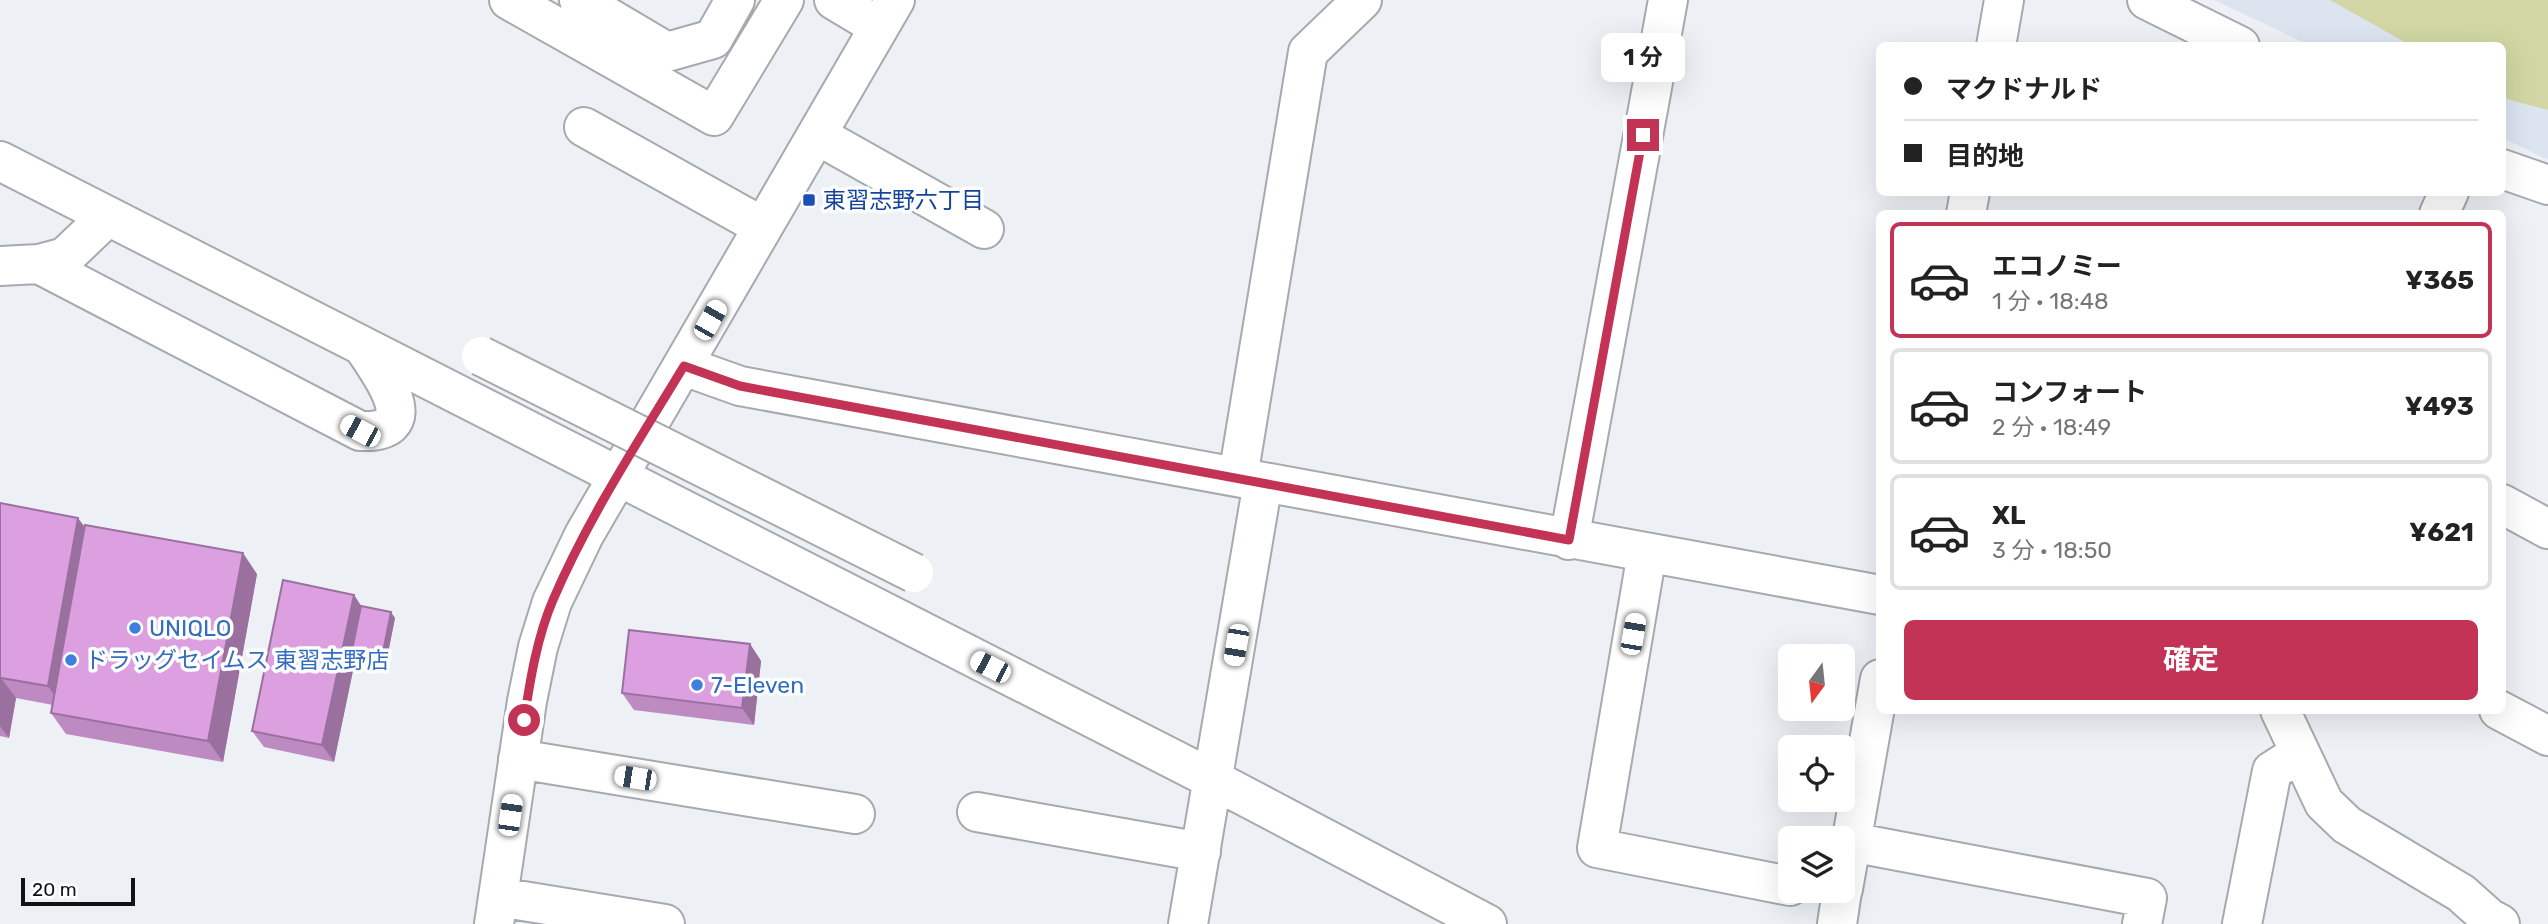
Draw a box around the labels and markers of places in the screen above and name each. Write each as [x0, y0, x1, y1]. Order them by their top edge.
place label: 東習志野六丁目 [823, 186, 984, 214]
marker: 東習志野六丁目 [801, 192, 817, 208]
place label: UNIQLO [149, 614, 231, 642]
marker: UNIQLO [127, 620, 143, 636]
place label: ドラッグセイムス 東習志野店 [85, 646, 389, 674]
marker: ドラッグセイムス 東習志野店 [63, 652, 79, 668]
place label: 7-Eleven [711, 671, 804, 699]
marker: 7-Eleven [689, 677, 705, 693]

